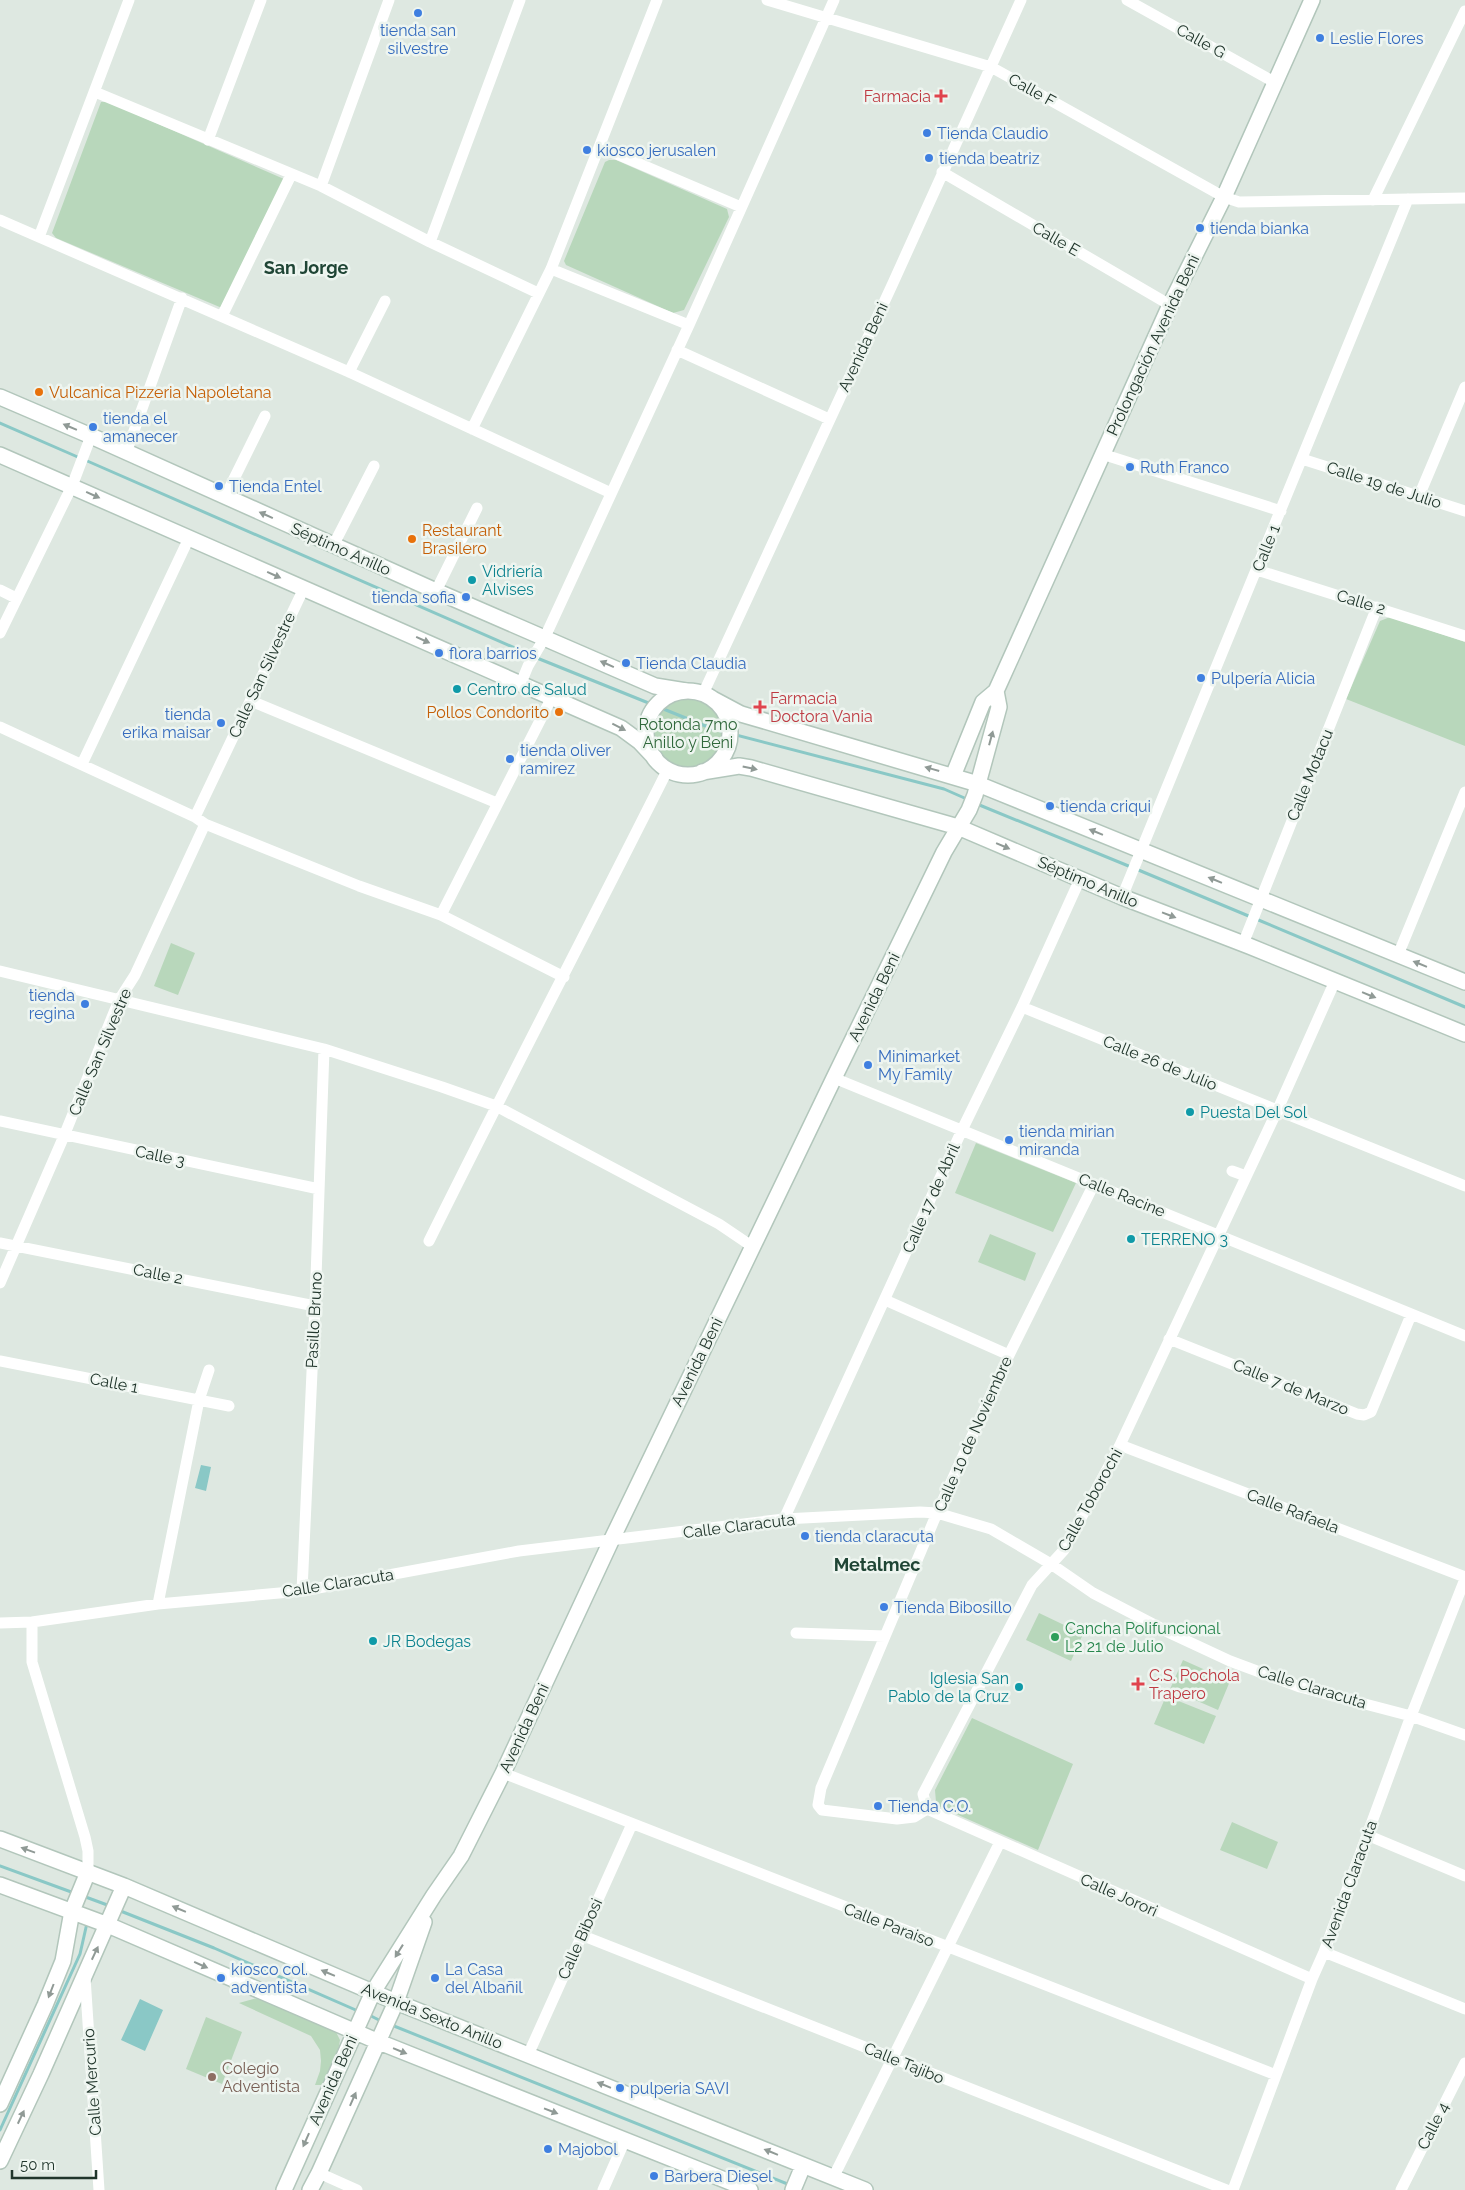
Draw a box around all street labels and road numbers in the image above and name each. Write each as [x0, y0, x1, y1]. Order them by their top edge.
street label: Calle G [1173, 20, 1229, 62]
street label: Calle F [1005, 69, 1059, 111]
street label: Calle E [1029, 218, 1083, 260]
street label: Prolongación Avenida Beni [1103, 251, 1203, 439]
street label: Avenida Beni [834, 299, 892, 395]
street label: Calle 19 de Julio [1324, 457, 1444, 513]
street label: Séptimo Anillo [288, 518, 394, 580]
street label: Calle 1 [1248, 522, 1284, 574]
street label: Calle 2 [1334, 586, 1388, 618]
street label: Calle San Silvestre [225, 609, 299, 741]
street label: Calle Motacu [1283, 726, 1337, 824]
street label: Séptimo Anillo [1035, 852, 1141, 912]
street label: Avenida Beni [844, 950, 904, 1044]
street label: Calle San Silvestre [65, 985, 135, 1119]
street label: Calle 26 de Julio [1100, 1031, 1220, 1095]
street label: Calle 17 de Abril [898, 1139, 964, 1256]
street label: Calle 3 [133, 1141, 187, 1171]
street label: Calle Racine [1076, 1169, 1168, 1221]
street label: Calle 2 [132, 1260, 184, 1288]
street label: Pasillo Bruno [302, 1271, 326, 1369]
street label: Avenida Beni [667, 1315, 727, 1409]
street label: Calle 10 de Noviembre [930, 1353, 1016, 1515]
street label: Calle 7 de Marzo [1230, 1355, 1352, 1419]
street label: Calle 1 [88, 1369, 140, 1397]
street label: Calle Toborochi [1054, 1445, 1126, 1555]
street label: Calle Rafaela [1244, 1485, 1342, 1537]
street label: Calle Claracuta [682, 1510, 796, 1542]
street label: Calle Claracuta [281, 1565, 395, 1601]
street label: Calle Claracuta [1255, 1661, 1369, 1713]
street label: Avenida Beni [495, 1680, 553, 1776]
street label: Avenida Claracuta [1317, 1818, 1381, 1950]
street label: Calle Jorori [1077, 1870, 1161, 1920]
street label: Calle Bibosi [554, 1896, 606, 1982]
street label: Calle Paraiso [841, 1899, 937, 1951]
street label: Avenida Sexto Anillo [359, 1979, 505, 2053]
street label: Calle Mercurio [79, 2028, 105, 2136]
street label: Avenida Beni [305, 2032, 361, 2128]
street label: Calle Tajibo [861, 2038, 947, 2088]
street label: Calle 4 [1413, 2099, 1453, 2153]

